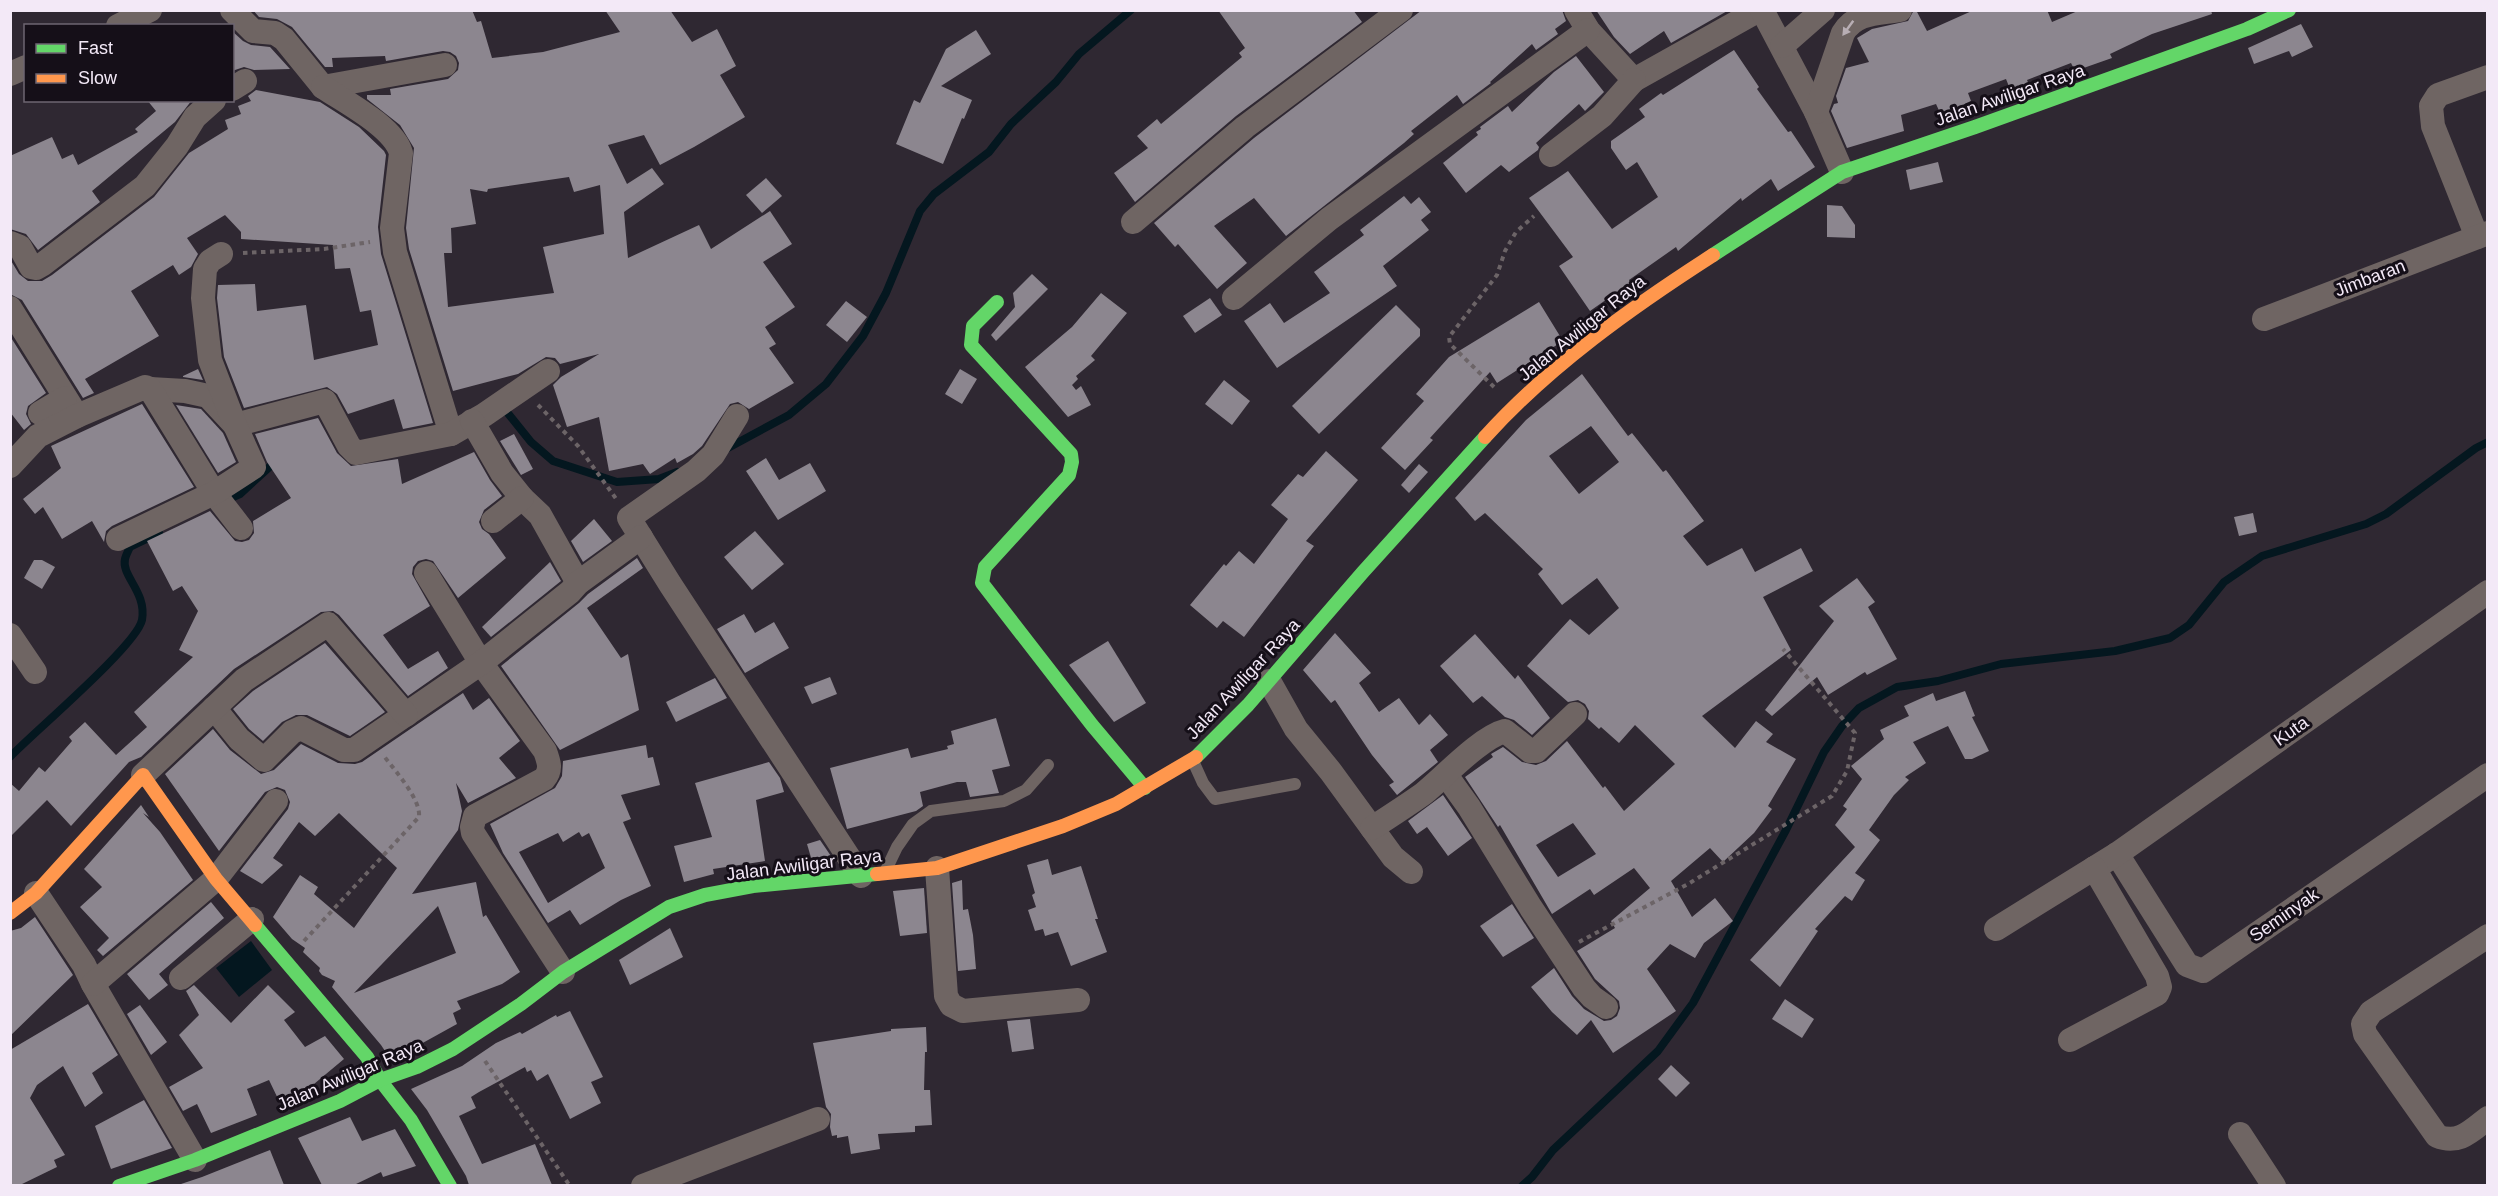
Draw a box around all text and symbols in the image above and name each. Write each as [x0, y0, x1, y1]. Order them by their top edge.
one-way arrow [1842, 20, 1854, 36]
legend [24, 24, 234, 102]
text: Fast [78, 38, 113, 58]
street label: Jalan Awiligar Raya [1933, 60, 2088, 130]
text: Slow [78, 68, 118, 88]
street label: Jimbaran [2332, 255, 2408, 301]
street label: Jalan Awiligar Raya [1515, 270, 1650, 385]
street label: Jalan Awiligar Raya [1182, 614, 1304, 743]
street label: Kuta [2270, 712, 2313, 750]
street label: Jalan Awiligar Raya [725, 845, 884, 884]
street label: Seminyak [2246, 884, 2323, 946]
street label: Jalan Awiligar Raya [274, 1035, 427, 1115]

